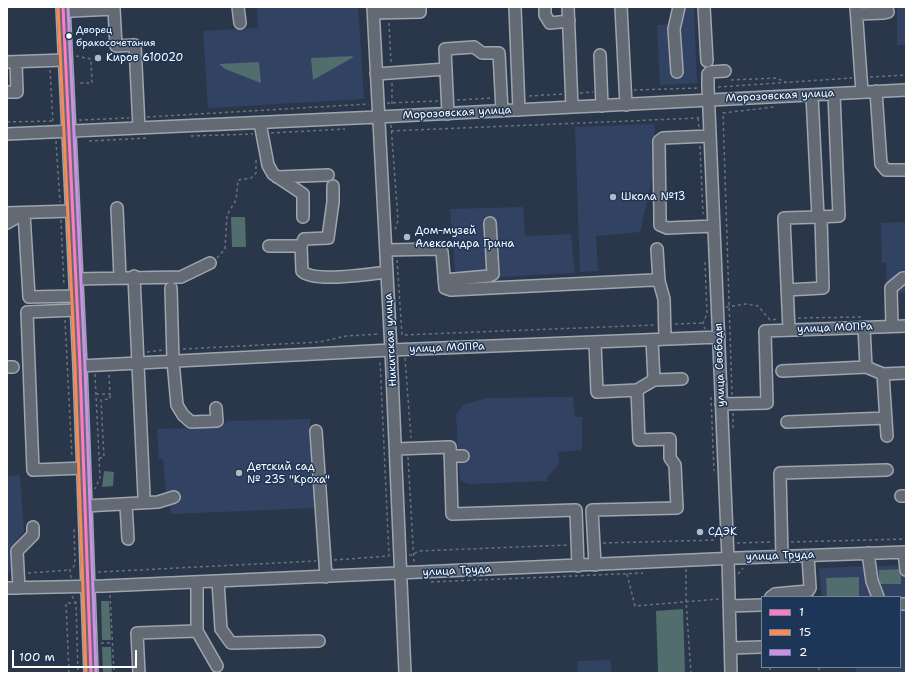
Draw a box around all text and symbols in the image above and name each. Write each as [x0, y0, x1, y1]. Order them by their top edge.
place label: Дворец бракосочетания [76, 24, 155, 48]
marker: Дворец бракосочетания [64, 31, 74, 41]
place label: Киров 610020 [106, 51, 183, 65]
marker: Киров 610020 [93, 53, 103, 63]
street label: Морозовская улица [725, 87, 835, 105]
street label: Морозовская улица [402, 104, 512, 122]
place label: Школа №13 [621, 190, 685, 204]
marker: Школа №13 [608, 192, 618, 202]
place label: Дом-музей Александра Грина [415, 224, 514, 250]
marker: Дом-музей Александра Грина [402, 232, 412, 242]
street label: Никитская улица [382, 293, 400, 387]
street label: улица МОПРа [797, 320, 873, 336]
street label: улица Свободы [712, 323, 728, 407]
street label: улица МОПРа [409, 340, 485, 356]
place label: Детский сад № 235 "Кроха" [247, 460, 330, 486]
marker: Детский сад № 235 "Кроха" [234, 468, 244, 478]
place label: СДЭК [708, 525, 737, 539]
marker: СДЭК [695, 527, 705, 537]
street label: улица Труда [745, 548, 815, 564]
street label: улица Труда [422, 563, 492, 579]
legend [761, 596, 901, 668]
text: 1 [799, 604, 804, 620]
text: 15 [799, 624, 811, 640]
scale bar [14, 642, 139, 668]
text: 2 [799, 644, 807, 660]
text: 100 m [19, 649, 55, 665]

